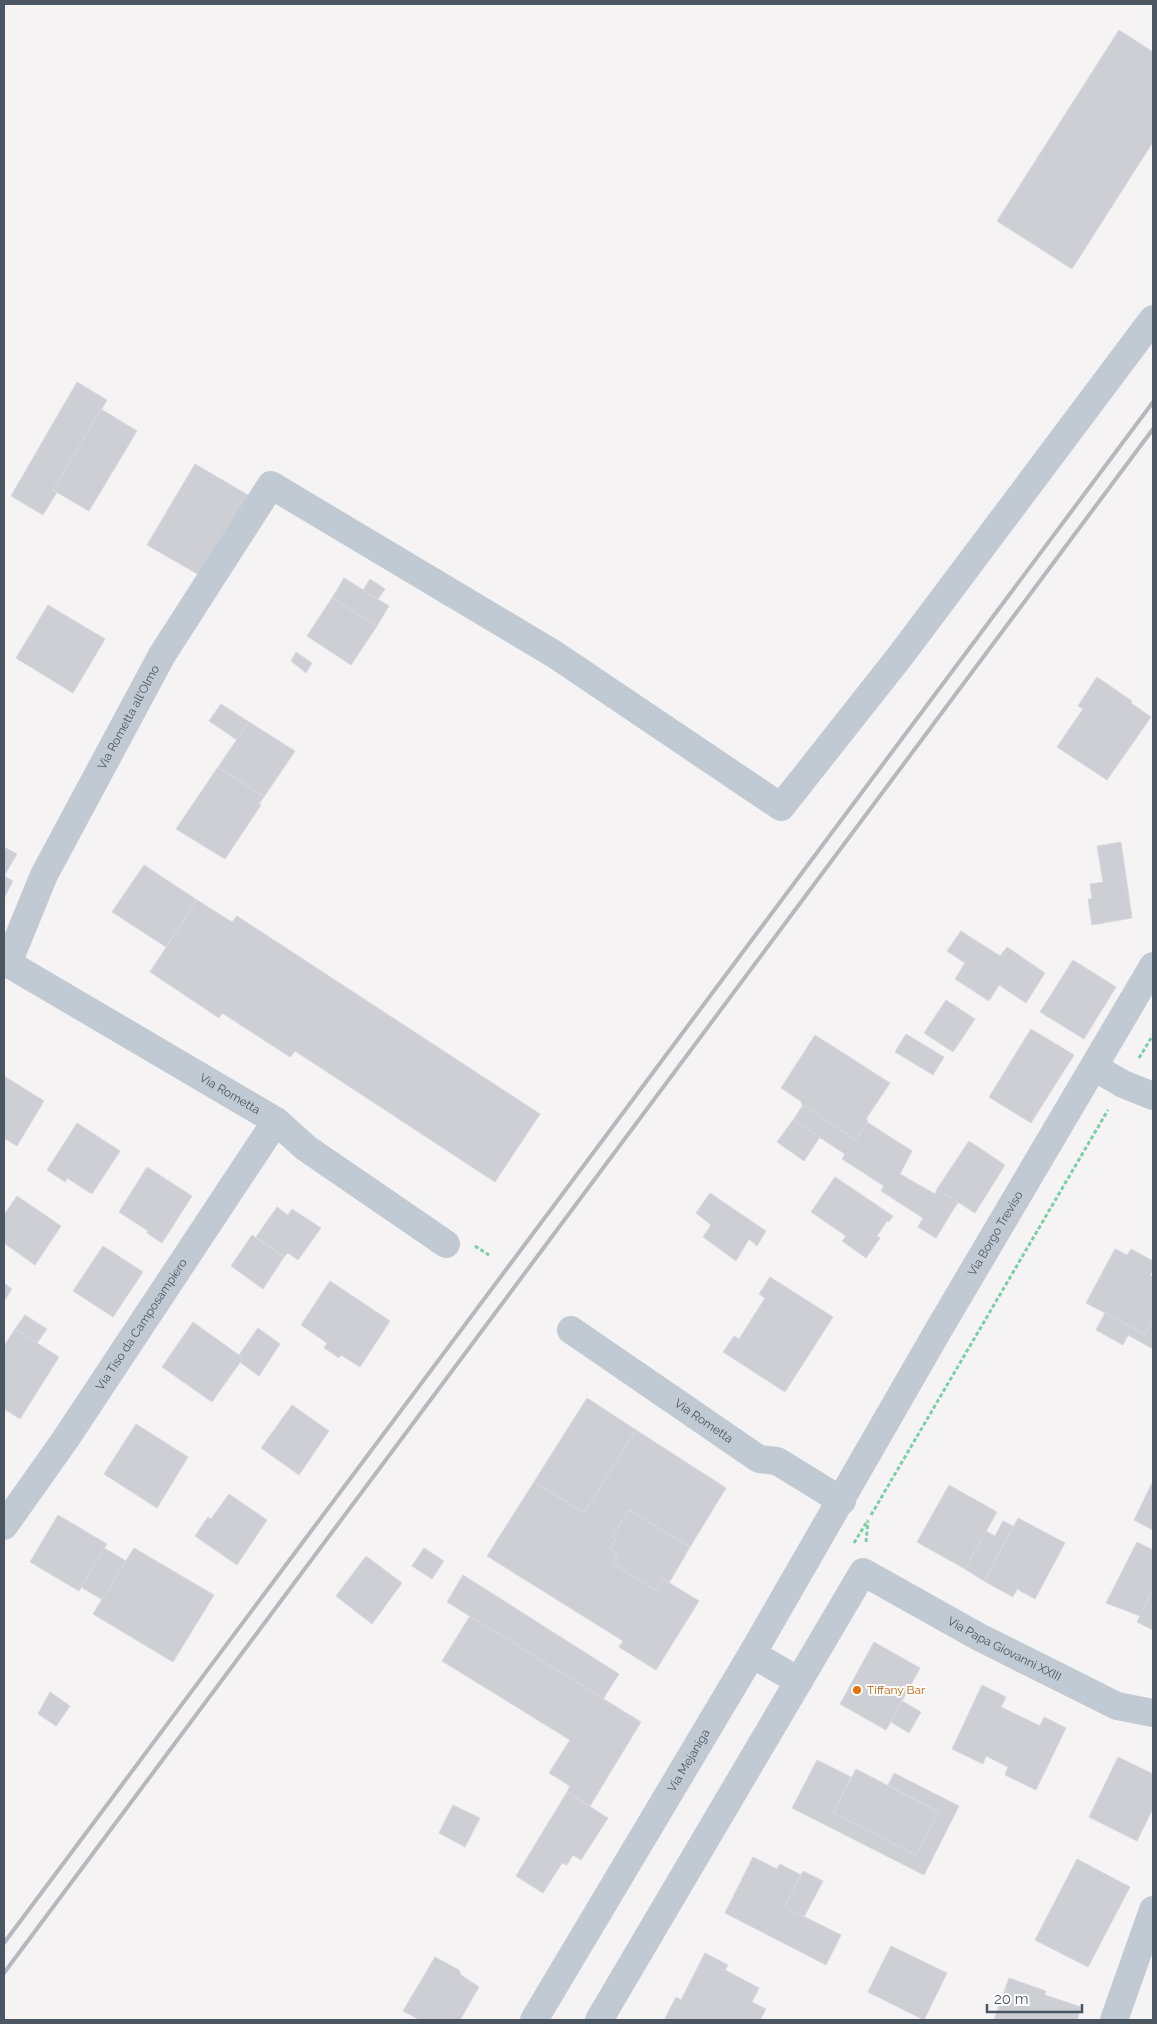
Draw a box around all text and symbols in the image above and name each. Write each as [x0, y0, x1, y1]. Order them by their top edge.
street label: Via Rometta all'Olmo [95, 663, 162, 772]
street label: Via Rometta [197, 1071, 263, 1117]
street label: Via Borgo Treviso [965, 1188, 1026, 1278]
street label: Via Tiso da Camposampiero [93, 1256, 190, 1393]
street label: Via Rometta [672, 1396, 736, 1446]
street label: Via Papa Giovanni XXIII [945, 1614, 1064, 1684]
place label: Tiffany Bar [867, 1683, 926, 1697]
marker: Tiffany Bar [851, 1684, 863, 1696]
street label: Via Mejaniga [664, 1727, 713, 1794]
scale bar [987, 1982, 1082, 2014]
text: 20 m [994, 1990, 1029, 2008]

